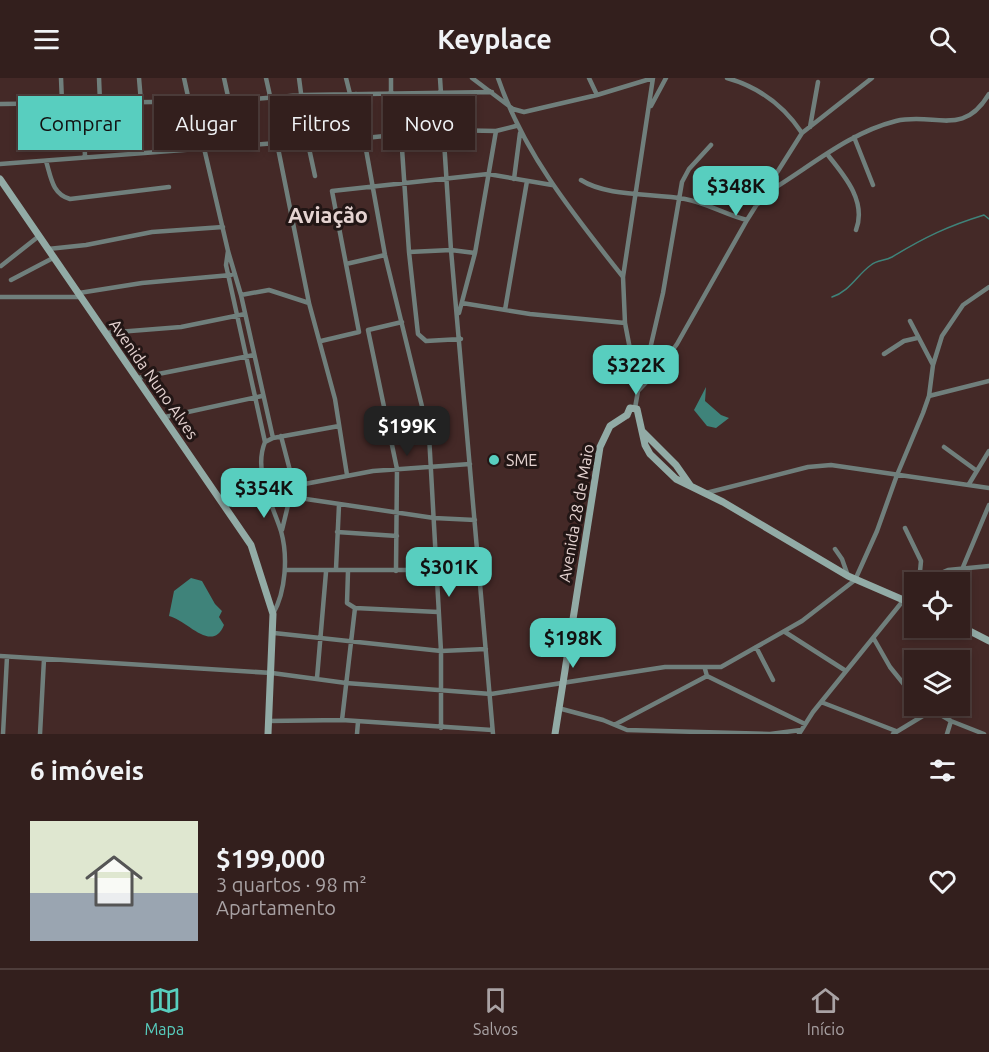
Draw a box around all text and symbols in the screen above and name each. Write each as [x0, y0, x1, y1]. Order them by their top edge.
icon: menu [30, 23, 63, 56]
icon: search [926, 23, 959, 56]
text: Keyplace [437, 24, 552, 54]
chip: Comprar [18, 96, 142, 150]
chip: Alugar [154, 96, 258, 150]
chip: Filtros [270, 96, 371, 150]
chip: Novo [383, 96, 475, 150]
pin: $348K [694, 166, 778, 217]
text: $348K [707, 174, 765, 197]
district label: Aviação [288, 202, 368, 228]
street label: Avenida Nuno Alves [106, 316, 202, 442]
pin: $322K [594, 345, 678, 396]
text: $322K [607, 353, 665, 376]
pin: $199K [365, 406, 449, 457]
text: $199K [378, 414, 436, 437]
street label: Avenida 28 de Maio [555, 442, 597, 584]
place label: SME [506, 451, 537, 469]
marker: SME [487, 453, 501, 467]
pin: $354K [222, 468, 306, 519]
text: $354K [235, 476, 293, 499]
pin: $301K [407, 547, 491, 598]
text: $301K [420, 555, 478, 578]
map controls [904, 572, 970, 716]
button: locate [904, 572, 970, 638]
pin: $198K [531, 618, 615, 669]
text: $198K [544, 626, 602, 649]
button: layers [904, 650, 970, 716]
icon: filters [926, 754, 959, 787]
text: 6 imóveis [30, 756, 144, 785]
text: $199,000 [216, 844, 325, 873]
icon: home [78, 845, 150, 917]
icon: heart [926, 865, 959, 898]
text: 3 quartos · 98 m² [216, 873, 367, 896]
text: Apartamento [216, 896, 336, 919]
tab: Mapa [144, 984, 184, 1038]
tab: Salvos [473, 984, 518, 1038]
tab: Início [807, 984, 845, 1038]

